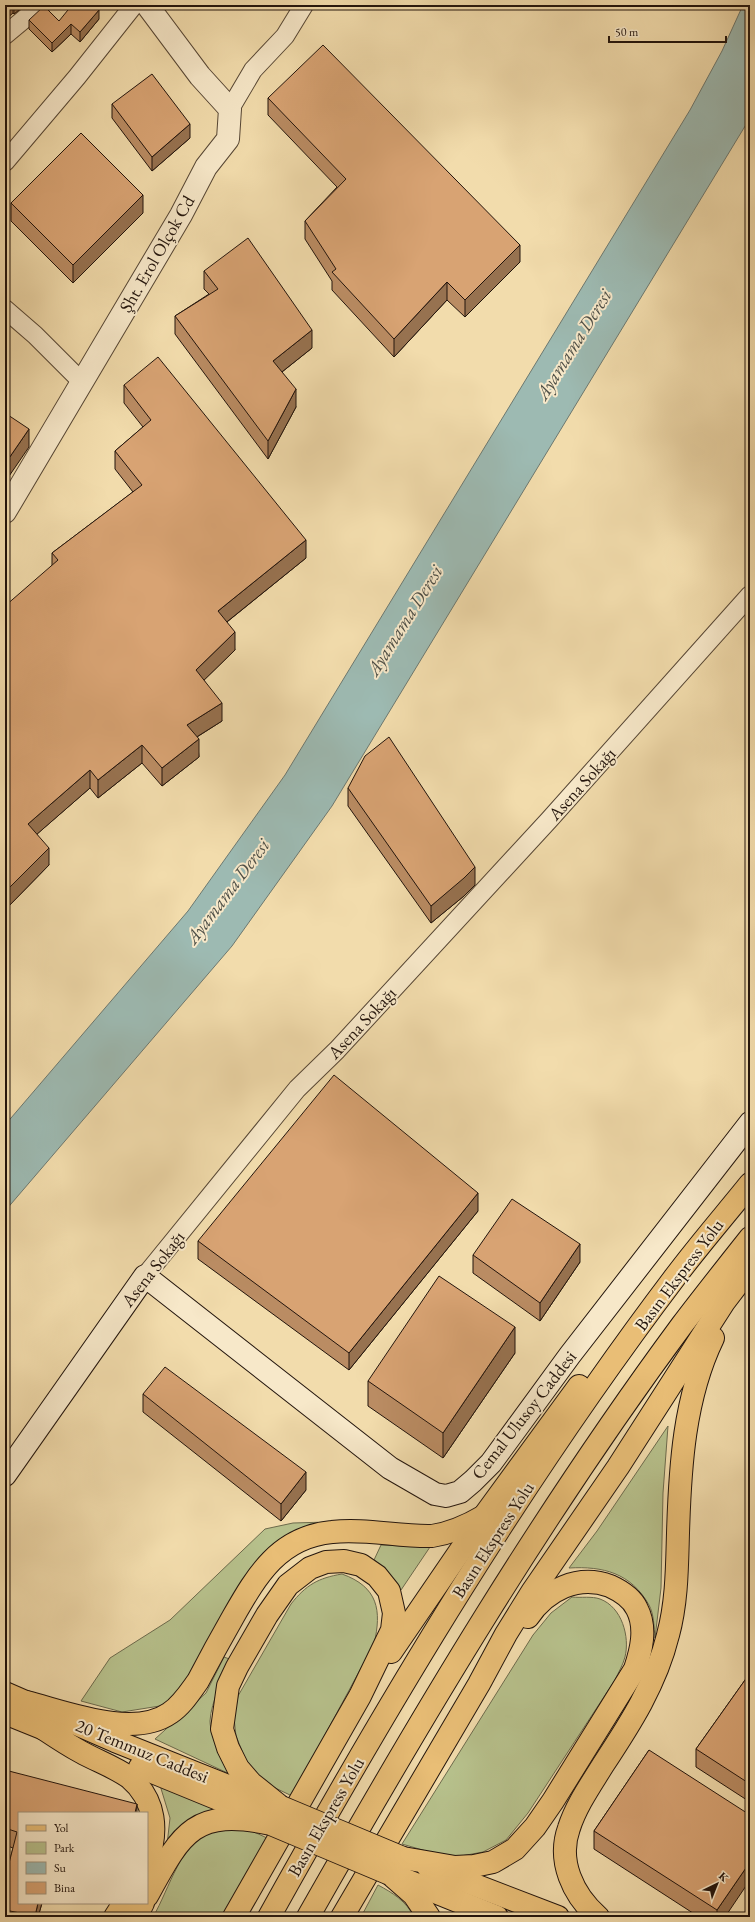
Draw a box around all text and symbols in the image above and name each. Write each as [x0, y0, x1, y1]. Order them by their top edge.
scale bar [609, 18, 726, 44]
text: 50 m [615, 24, 639, 40]
street label: Şht. Erol Olçok Cd [114, 190, 200, 316]
water label: Ayamama Deresi [529, 283, 618, 406]
water label: Ayamama Deresi [360, 559, 449, 682]
street label: Asena Sokağı [542, 742, 621, 826]
water label: Ayamama Deresi [178, 833, 276, 951]
street label: Asena Sokağı [322, 981, 401, 1064]
street label: Basın Ekspress Yolu [629, 1214, 728, 1335]
street label: Asena Sokağı [115, 1226, 190, 1312]
street label: Cemal Ulusoy Caddesi [466, 1345, 581, 1484]
street label: Basın Ekspress Yolu [446, 1477, 539, 1602]
street label: 20 Temmuz Caddesi [72, 1713, 213, 1788]
street label: Basın Ekspress Yolu [282, 1752, 369, 1881]
legend [18, 1812, 148, 1904]
text: Yol [54, 1820, 68, 1836]
text: Park [54, 1840, 75, 1856]
text: Su [54, 1860, 67, 1876]
north arrow [697, 1864, 737, 1904]
text: K [716, 1869, 732, 1885]
text: Bina [54, 1880, 75, 1896]

